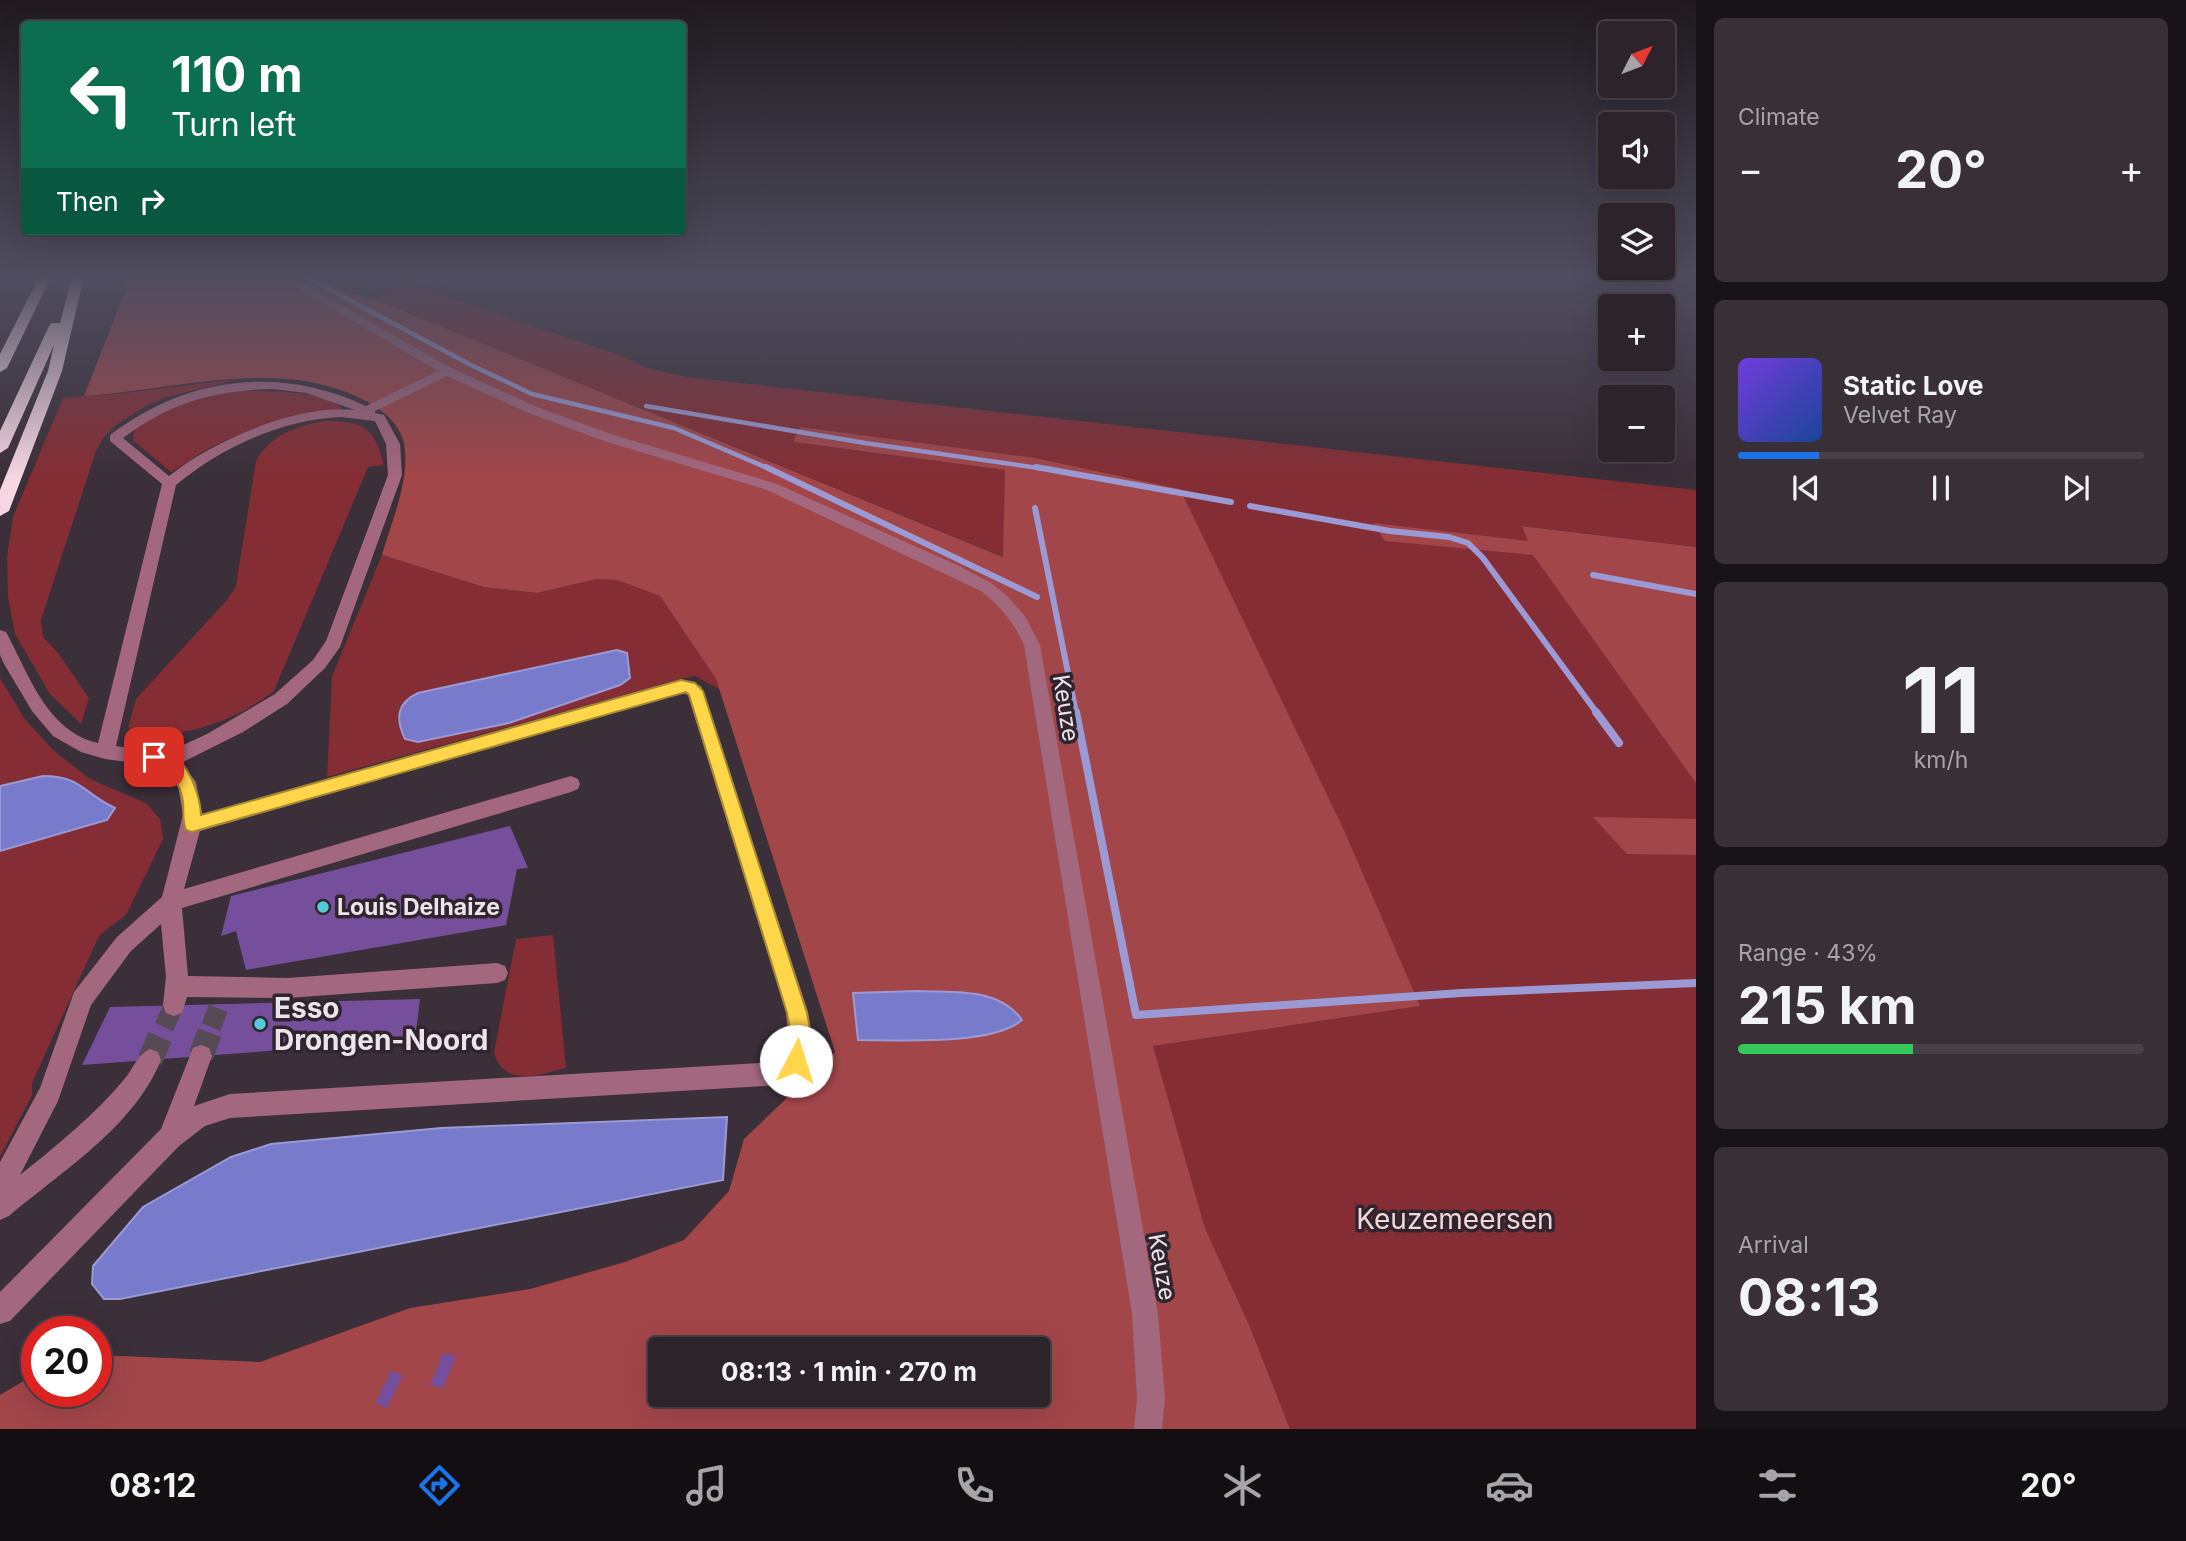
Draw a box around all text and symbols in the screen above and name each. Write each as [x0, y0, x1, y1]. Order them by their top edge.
north arrow [1598, 21, 1675, 98]
map controls [1598, 21, 1675, 462]
text: 110 m [171, 45, 303, 104]
icon: left [56, 49, 147, 140]
text: Climate [1738, 103, 1820, 131]
text: Turn left [171, 105, 296, 144]
button: sound [1598, 112, 1675, 189]
text: 20° [1895, 138, 1987, 201]
text: − [1738, 146, 1763, 192]
text: + [2119, 146, 2144, 192]
icon: right [133, 182, 171, 220]
text: Then [56, 186, 119, 217]
button: layers [1598, 203, 1675, 280]
button: + [1598, 294, 1675, 371]
text: Static Love [1843, 370, 1984, 401]
button: − [1598, 385, 1675, 462]
text: Velvet Ray [1843, 401, 1957, 429]
icon: previous [1787, 469, 1825, 507]
icon: pause [1922, 469, 1960, 507]
icon: next [2057, 469, 2095, 507]
text: 11 [1902, 645, 1980, 755]
street label: Keuze [1047, 673, 1085, 743]
pin [124, 727, 184, 787]
icon: arrive [135, 738, 173, 776]
text: km/h [1914, 746, 1968, 774]
place label: Louis Delhaize [337, 893, 500, 921]
marker: Louis Delhaize [315, 899, 331, 915]
text: Range · 43% [1738, 939, 1878, 967]
text: 215 km [1738, 974, 1916, 1037]
place label: Esso Drongen-Noord [274, 991, 489, 1057]
marker: Esso Drongen-Noord [252, 1016, 268, 1032]
position arrow [759, 1024, 833, 1098]
park label: Keuzemeersen [1356, 1202, 1554, 1236]
street label: Keuze [1142, 1231, 1182, 1303]
text: Arrival [1738, 1231, 1809, 1259]
text: 08:13 [1738, 1266, 1880, 1329]
speed limit sign: 20 [21, 1316, 112, 1407]
text: 08:13 · 1 min · 270 m [721, 1356, 977, 1387]
icon: directions [415, 1461, 464, 1510]
icon: music [682, 1461, 731, 1510]
icon: phone [950, 1461, 999, 1510]
icon: climate [1218, 1461, 1267, 1510]
icon: car [1485, 1461, 1534, 1510]
icon: filters [1753, 1461, 1802, 1510]
text: 08:12 [109, 1466, 196, 1505]
text: 20° [2020, 1466, 2077, 1505]

